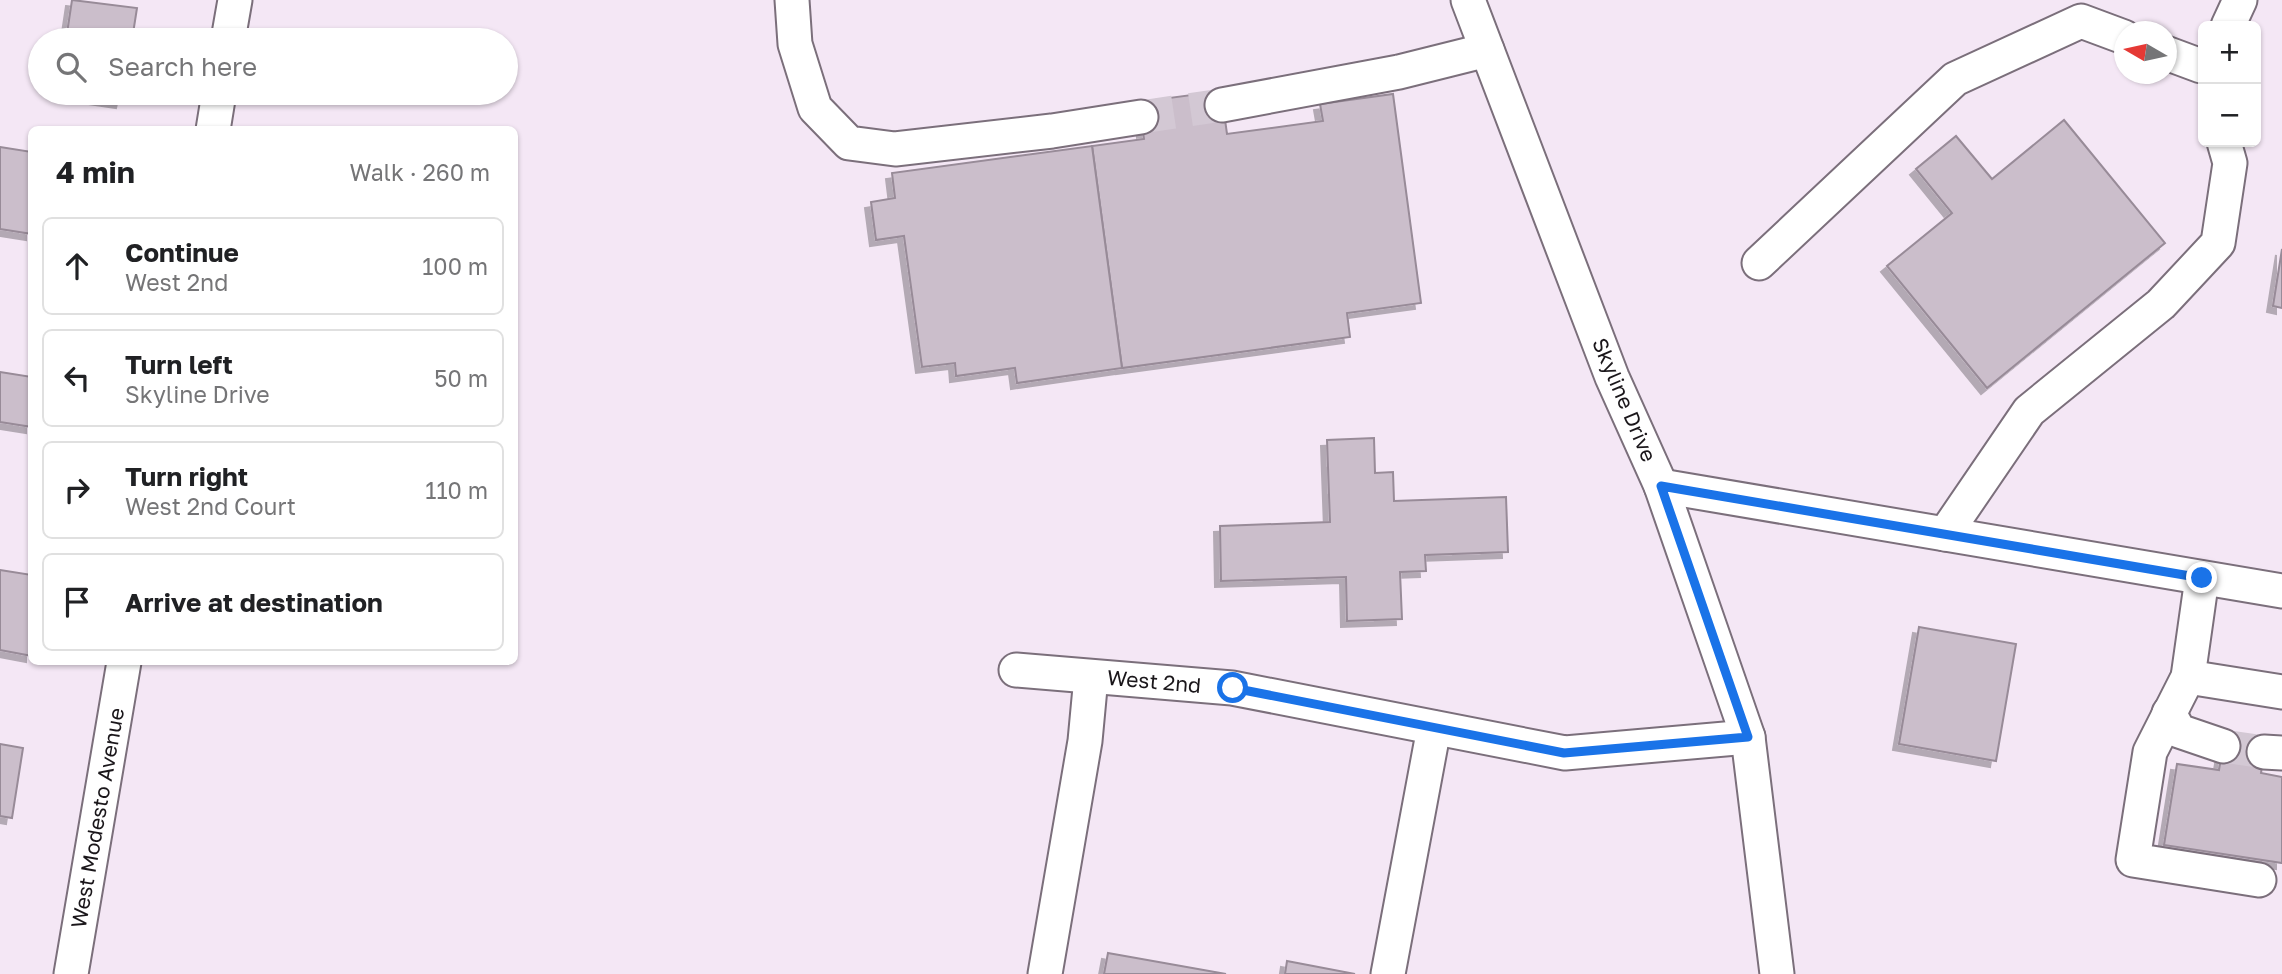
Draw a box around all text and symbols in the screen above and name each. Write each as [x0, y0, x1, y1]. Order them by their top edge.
north arrow [2114, 21, 2177, 84]
map controls [2198, 21, 2261, 147]
button: + [2198, 21, 2261, 84]
search box [28, 28, 518, 105]
icon: search [52, 48, 90, 86]
text: Search here [108, 51, 257, 82]
button: − [2198, 84, 2261, 147]
text: 4 min [56, 154, 135, 190]
text: Walk · 260 m [349, 158, 490, 186]
text: Continue [125, 237, 239, 268]
icon: ahead [58, 247, 96, 285]
text: 100 m [422, 252, 488, 280]
text: West 2nd [125, 268, 228, 296]
street label: Skyline Drive [1587, 334, 1663, 465]
text: Turn left [125, 349, 233, 380]
icon: left [58, 359, 96, 397]
text: 50 m [434, 364, 488, 392]
text: Skyline Drive [125, 380, 270, 408]
text: Turn right [125, 461, 248, 492]
icon: right [58, 471, 96, 509]
text: 110 m [425, 476, 488, 504]
text: West 2nd Court [125, 492, 296, 520]
route end [2186, 562, 2217, 593]
icon: arrive [58, 583, 96, 621]
text: Arrive at destination [125, 587, 383, 618]
street label: West 2nd [1106, 664, 1202, 698]
route start [1217, 672, 1248, 703]
street label: West Modesto Avenue [65, 705, 129, 930]

